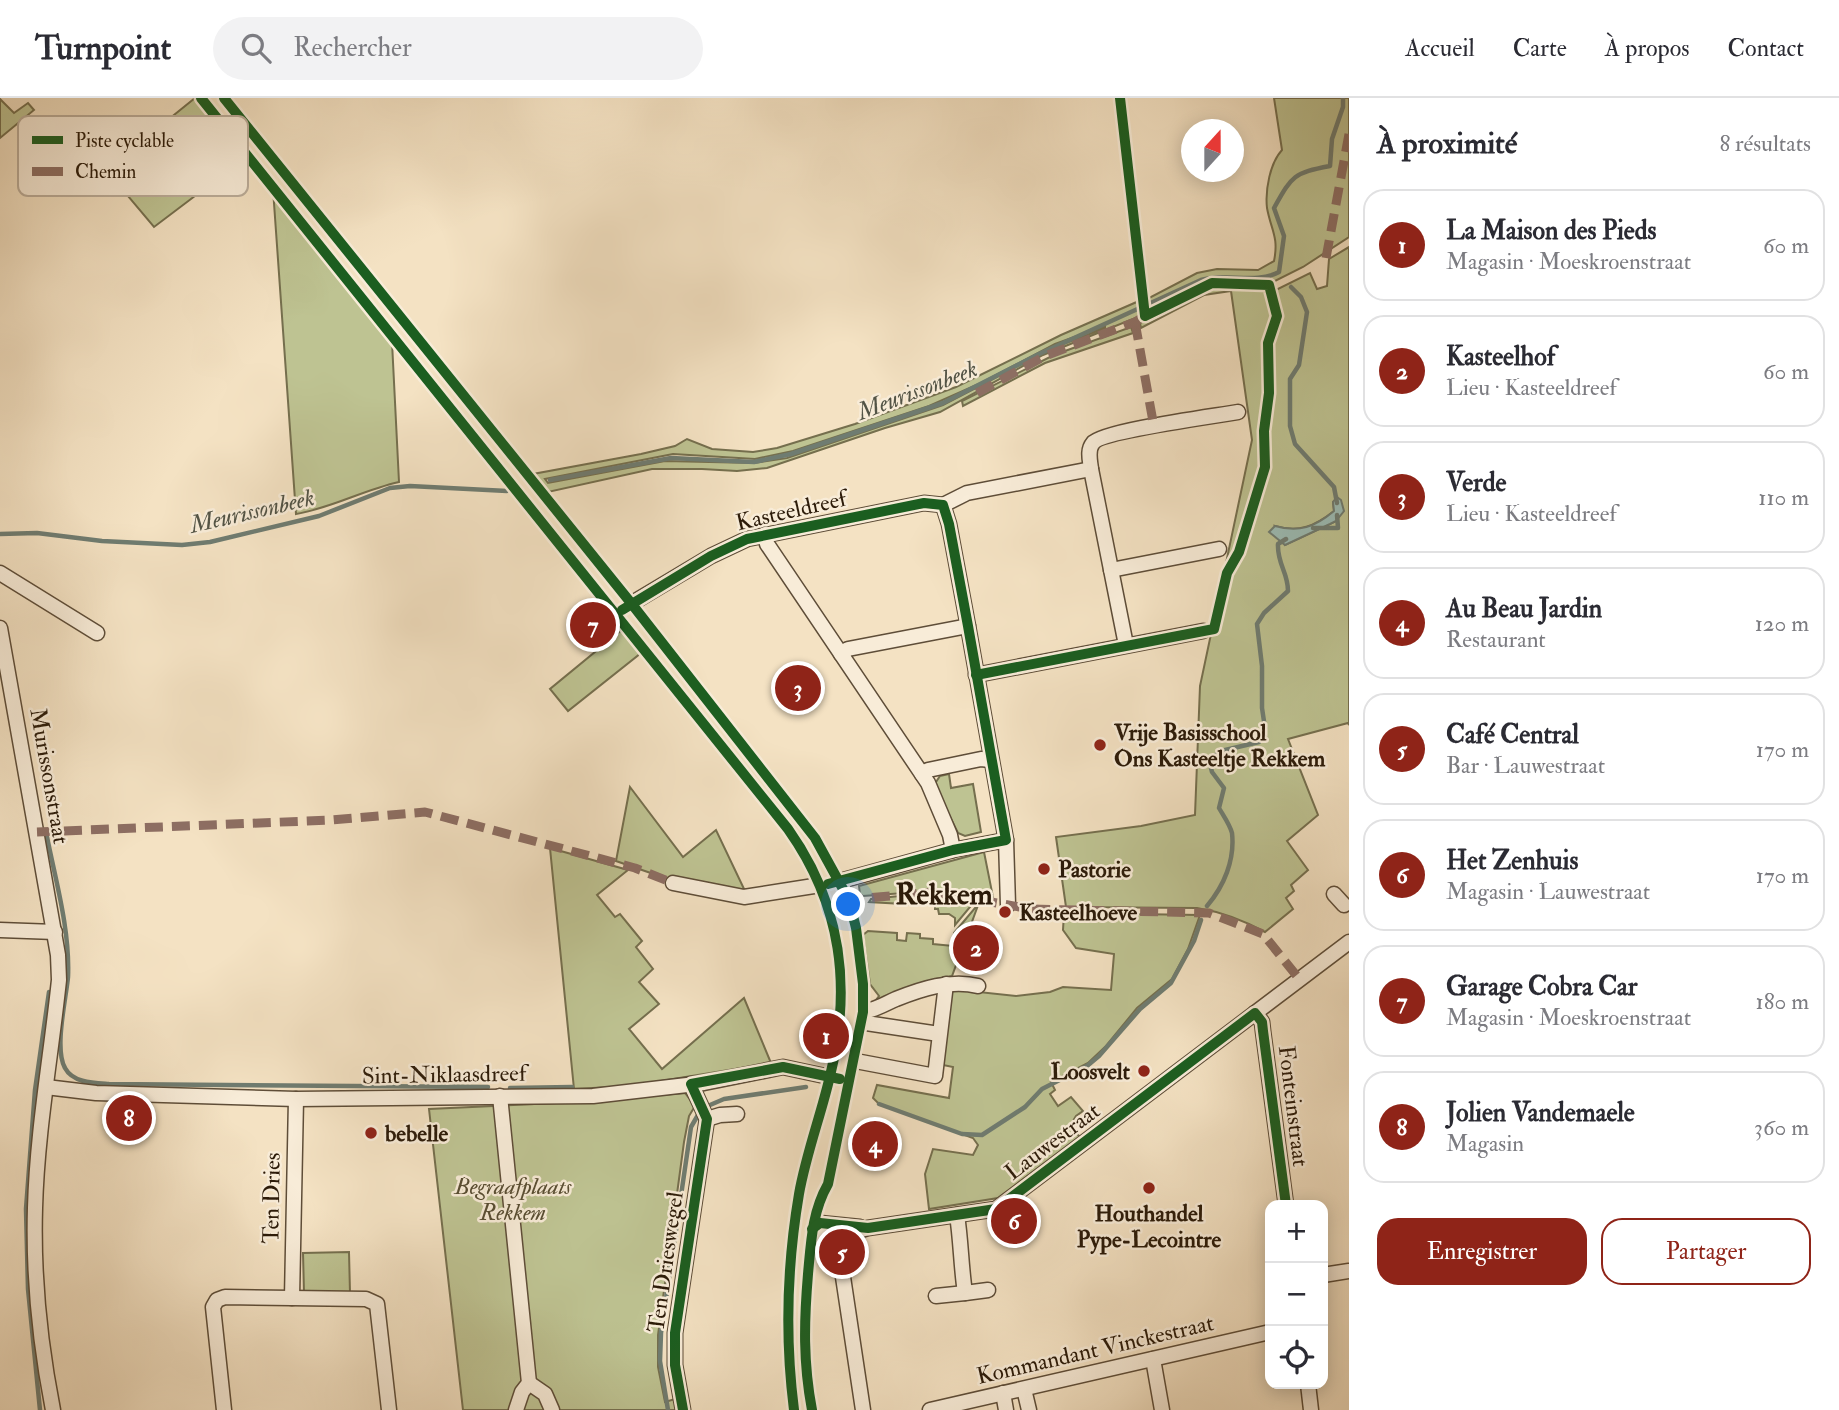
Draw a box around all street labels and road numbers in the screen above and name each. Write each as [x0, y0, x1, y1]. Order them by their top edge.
street label: Kasteeldreef [733, 483, 853, 537]
street label: Murissonstraat [23, 706, 76, 846]
street label: Fonteinstraat [1272, 1044, 1315, 1168]
street label: Sint-Niklaasdreef [362, 1059, 530, 1090]
street label: Lauwestraat [999, 1096, 1106, 1187]
street label: Ten Dries [256, 1152, 287, 1244]
street label: Ten Drieswegel [641, 1190, 690, 1334]
street label: Kommandant Vinckestraat [974, 1308, 1216, 1391]

